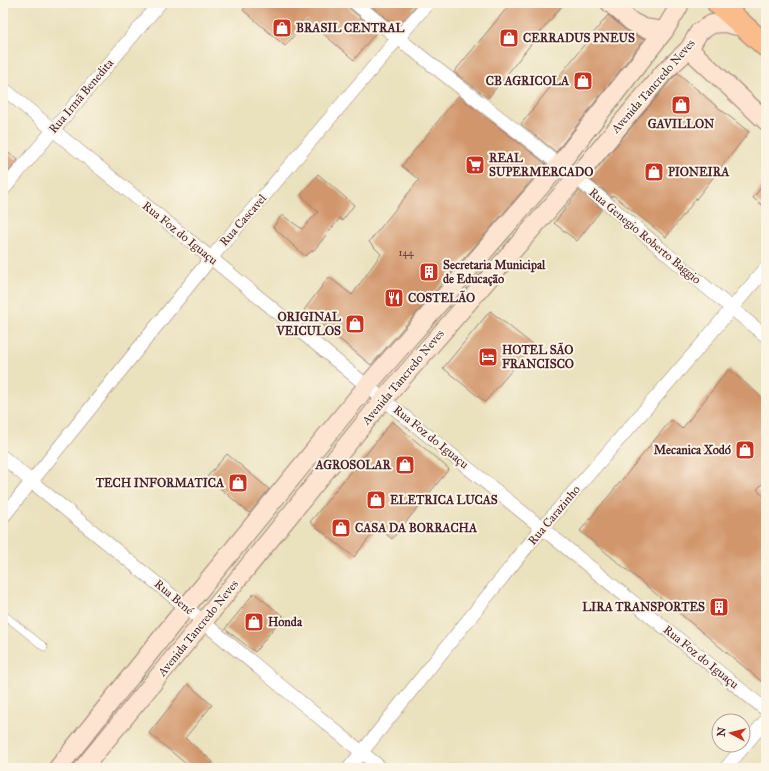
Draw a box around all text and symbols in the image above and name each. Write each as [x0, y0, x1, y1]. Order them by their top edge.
shop icon: BRASIL CENTRAL [271, 17, 293, 39]
place label: BRASIL CENTRAL [296, 21, 405, 35]
shop icon: CERRADUS PNEUS [498, 27, 520, 49]
place label: CERRADUS PNEUS [523, 31, 635, 45]
street label: Avenida Tancredo Neves [608, 36, 698, 137]
street label: Rua Irmã Benedita [46, 55, 117, 136]
shop icon: CB AGRICOLA [572, 70, 594, 92]
place label: CB AGRICOLA [486, 74, 570, 88]
shop icon: GAVILLON [670, 94, 692, 116]
place label: GAVILLON [648, 117, 715, 131]
place label: REAL SUPERMERCADO [489, 151, 593, 179]
supermarket icon: REAL SUPERMERCADO [464, 154, 486, 176]
shop icon: PIONEIRA [643, 161, 665, 183]
place label: PIONEIRA [668, 165, 730, 179]
street label: Rua Genegio Roberto Baggio [586, 185, 704, 288]
street label: Rua Cascavel [217, 191, 270, 249]
street label: Rua Foz do Iguaçu [139, 198, 221, 269]
house number: 144 [398, 247, 414, 259]
place label: Secretaria Municipal de Educação [443, 258, 546, 287]
building icon: Secretaria Municipal de Educação [418, 261, 440, 283]
restaurant icon: COSTELÃO [383, 287, 405, 309]
place label: COSTELÃO [408, 290, 475, 305]
place label: ORIGINAL VEICULOS [276, 310, 341, 338]
shop icon: ORIGINAL VEICULOS [344, 313, 366, 335]
street label: Avenida Tancredo Neves [358, 327, 447, 428]
place label: HOTEL SÃO FRANCISCO [502, 342, 574, 371]
hotel icon: HOTEL SÃO FRANCISCO [477, 346, 499, 368]
street label: Rua Foz do Iguaçu [390, 402, 472, 473]
shop icon: Mecanica Xodó [734, 439, 756, 461]
place label: Mecanica Xodó [654, 443, 731, 457]
shop icon: AGROSOLAR [394, 454, 416, 476]
place label: AGROSOLAR [314, 458, 392, 472]
shop icon: TECH INFORMATICA [227, 472, 249, 494]
place label: TECH INFORMATICA [95, 476, 225, 490]
street label: Rua Carazinho [525, 482, 583, 548]
shop icon: ELETRICA LUCAS [365, 489, 387, 511]
place label: ELETRICA LUCAS [390, 493, 498, 507]
shop icon: CASA DA BORRACHA [330, 517, 352, 539]
place label: CASA DA BORRACHA [355, 521, 478, 535]
street label: Rua Bené [152, 577, 196, 617]
street label: Avenida Tancredo Neves [154, 577, 241, 680]
building icon: LIRA TRANSPORTES [708, 596, 730, 618]
place label: LIRA TRANSPORTES [582, 600, 705, 614]
shop icon: Honda [243, 611, 265, 633]
place label: Honda [268, 615, 303, 629]
street label: Rua Foz do Iguaçu [660, 622, 742, 693]
north arrow [711, 713, 751, 753]
text: N [715, 726, 729, 737]

